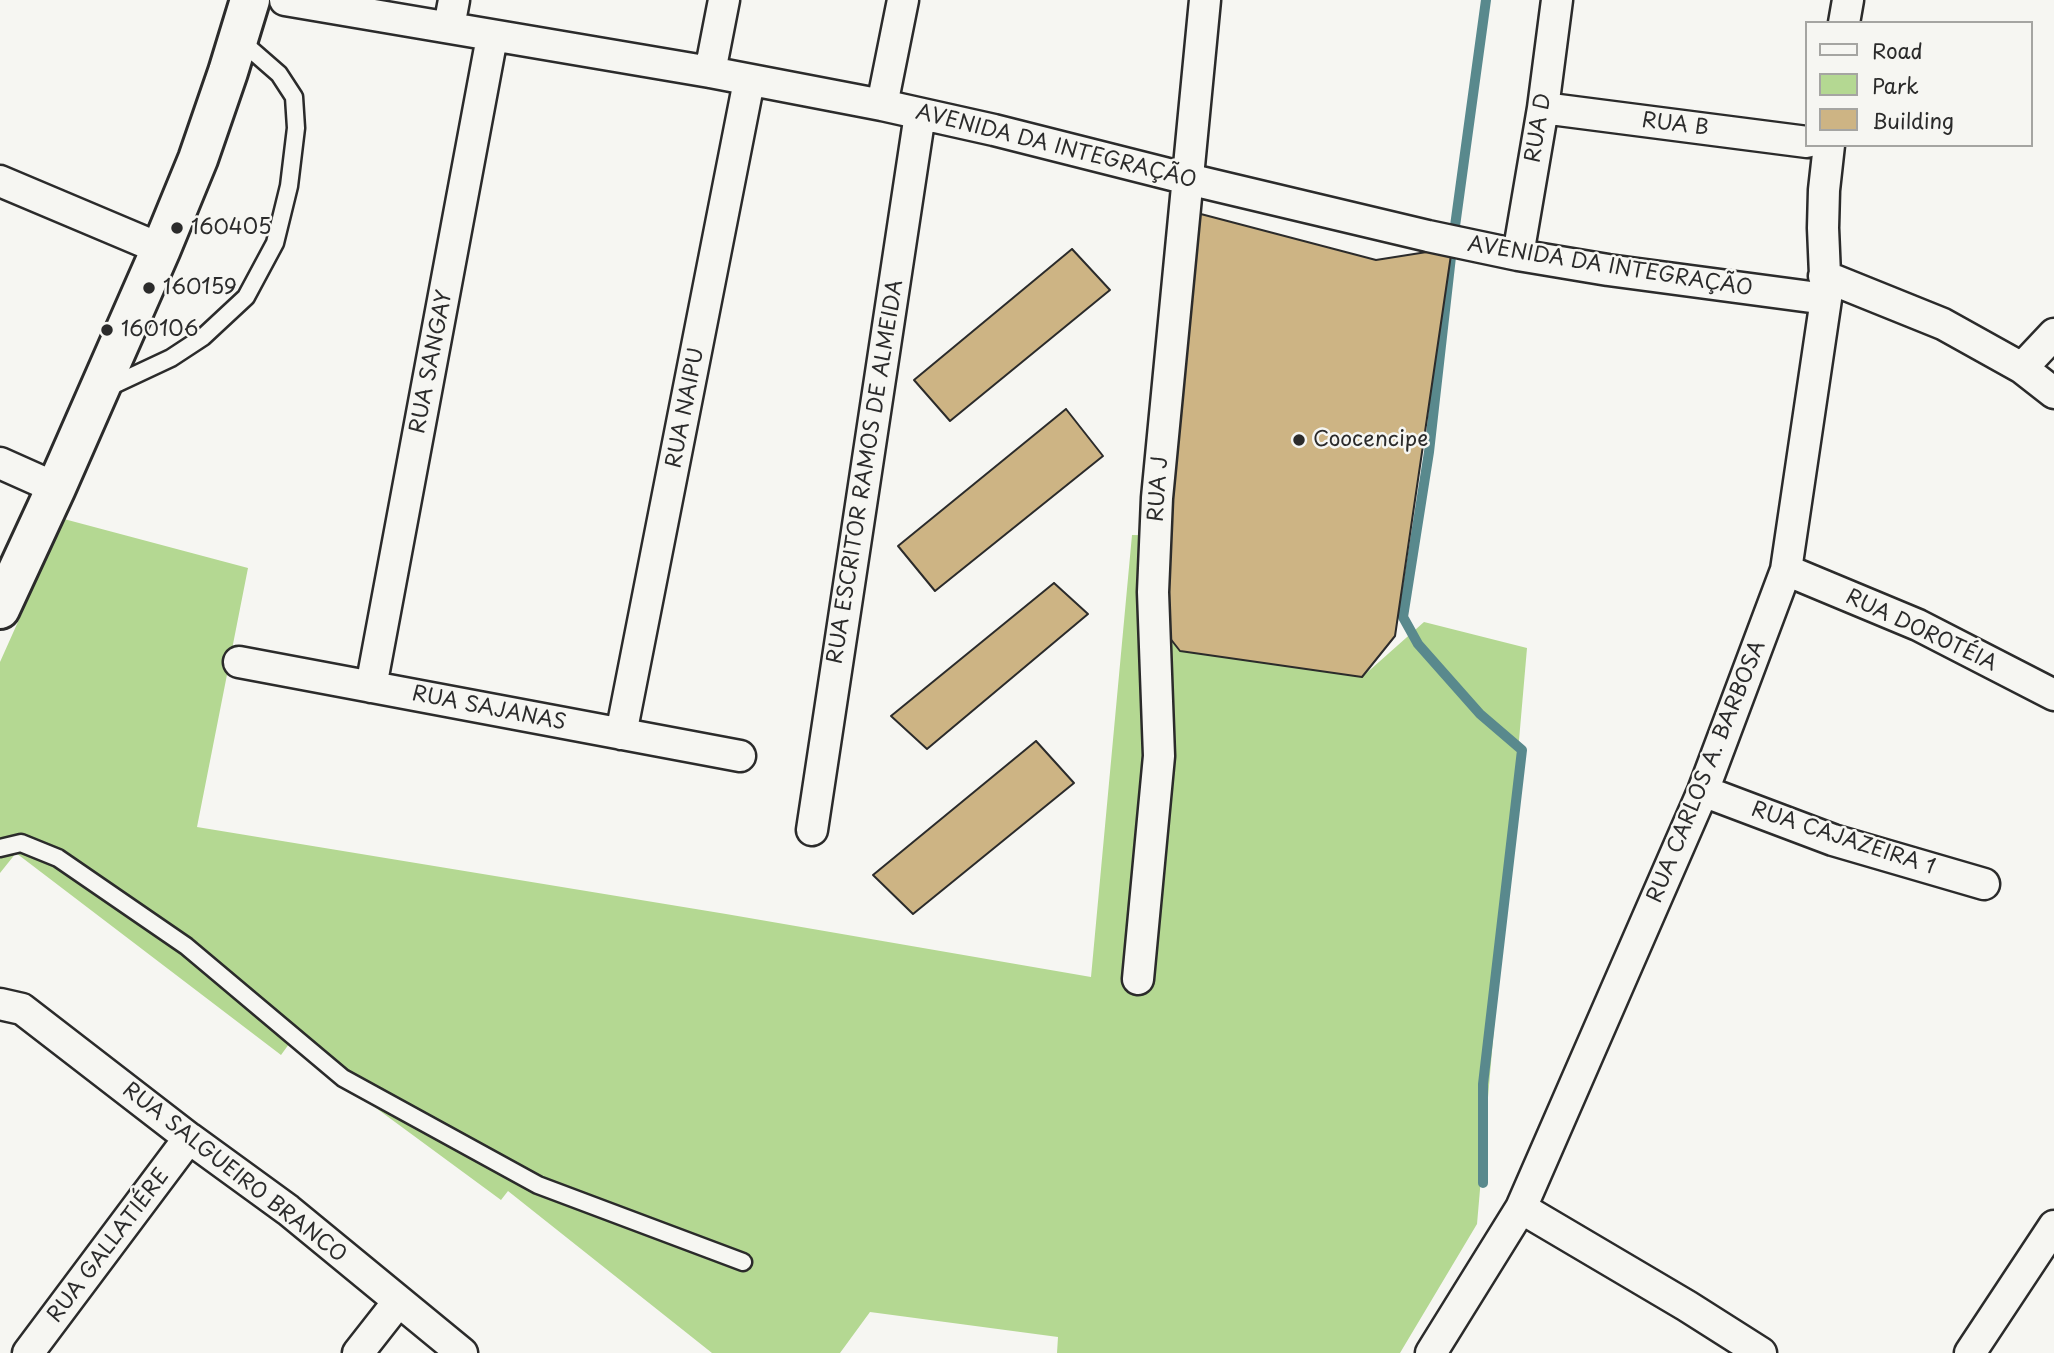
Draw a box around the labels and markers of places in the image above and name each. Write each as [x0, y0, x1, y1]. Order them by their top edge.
place label: 160405 [191, 215, 271, 241]
marker: 160405 [169, 220, 185, 236]
place label: 160159 [163, 275, 237, 301]
marker: 160159 [141, 280, 157, 296]
place label: 160106 [121, 317, 198, 343]
marker: 160106 [99, 322, 115, 338]
place label: Coocencipe [1313, 427, 1428, 453]
marker: Coocencipe [1291, 432, 1307, 448]

